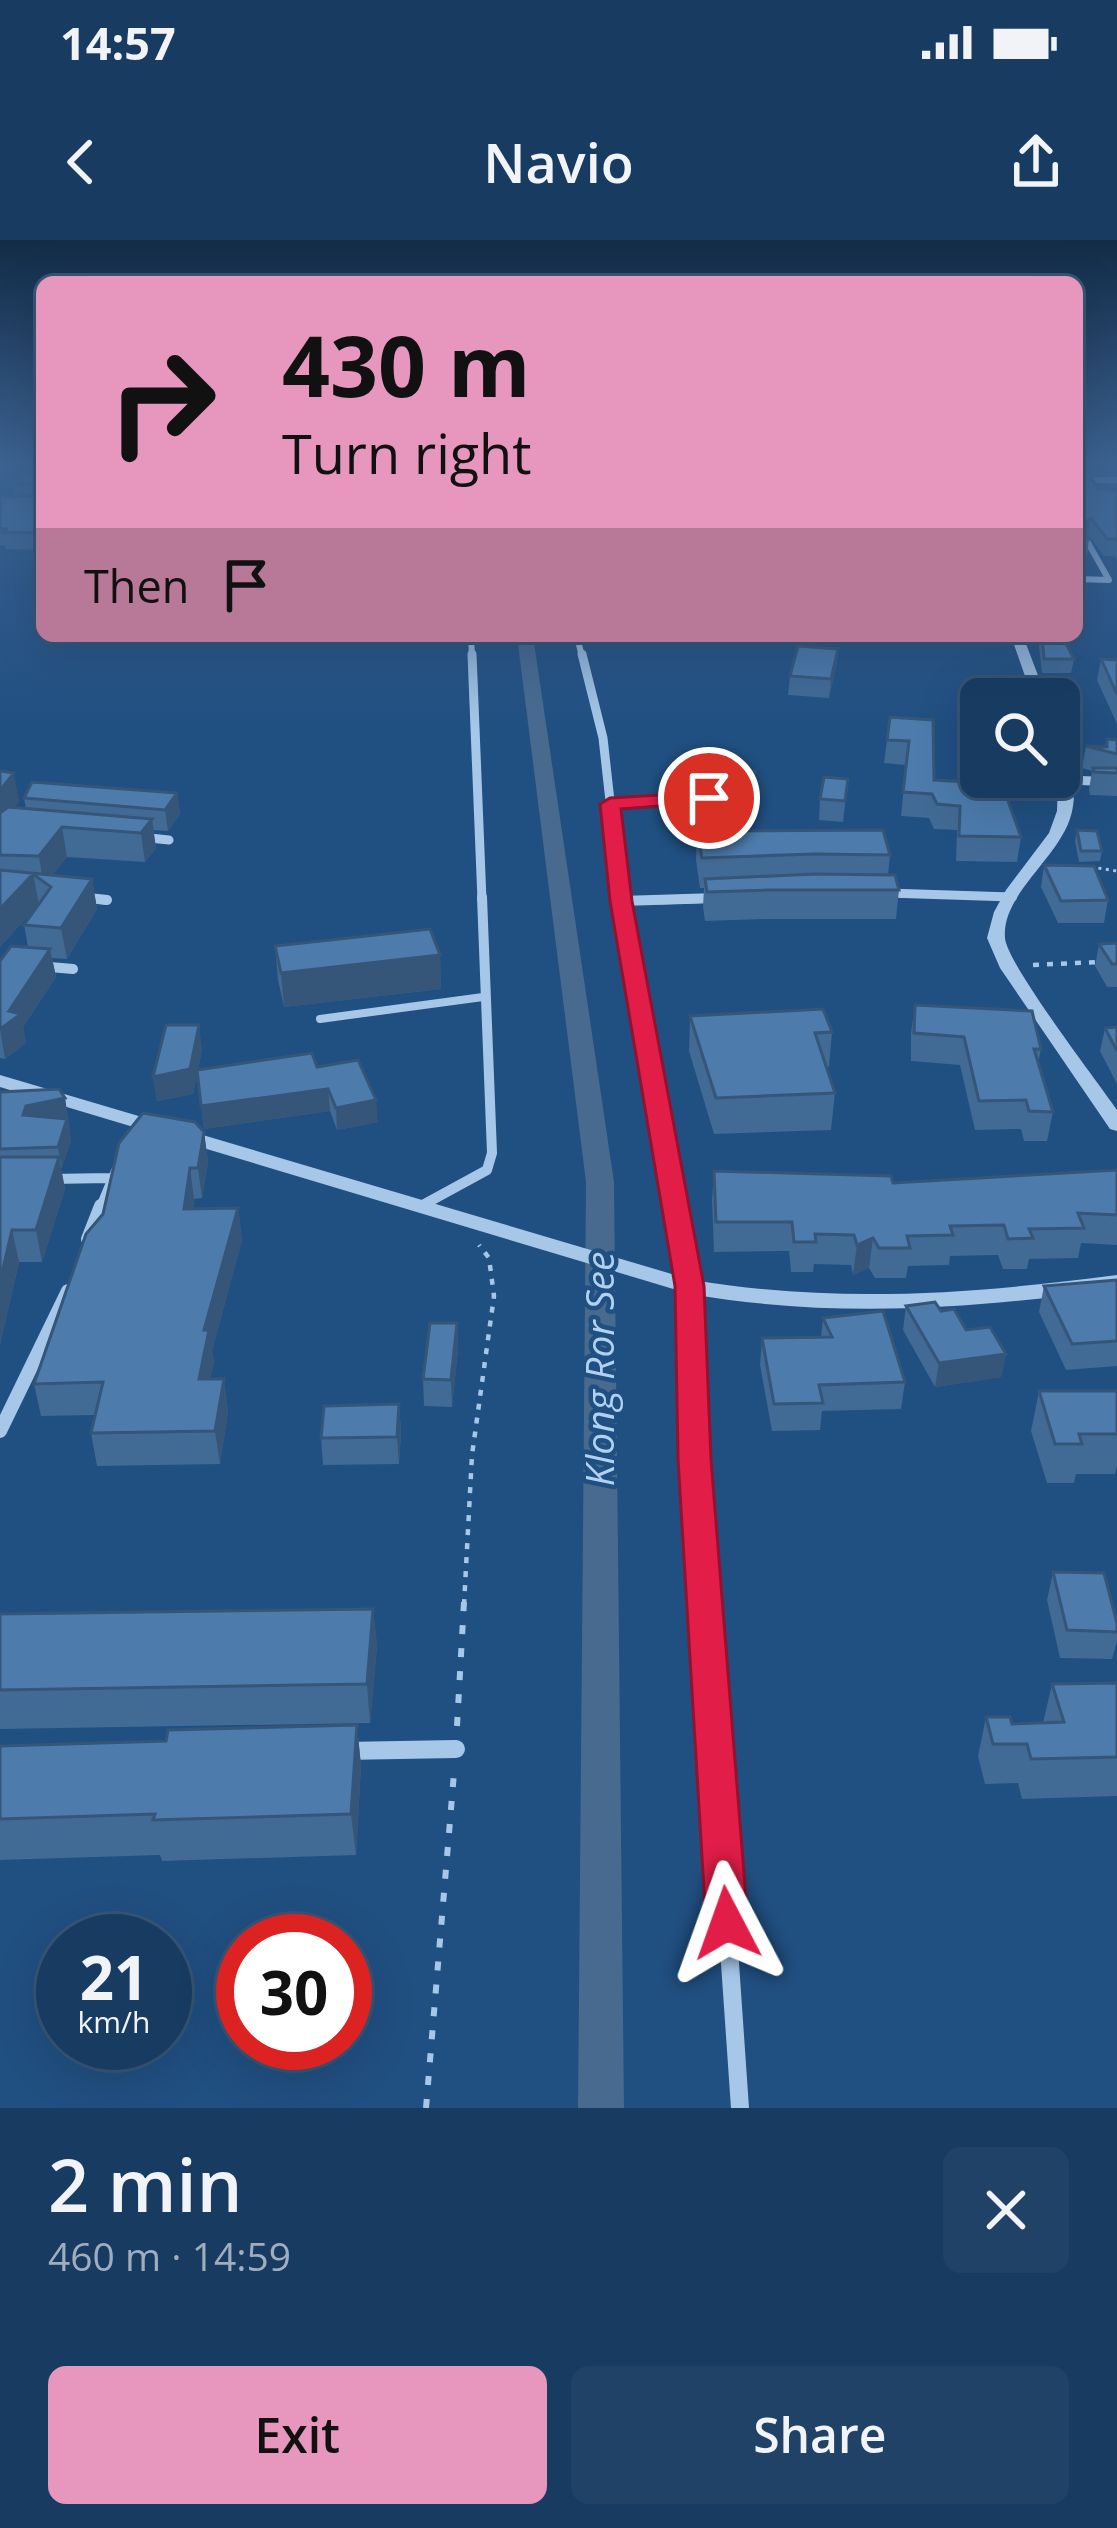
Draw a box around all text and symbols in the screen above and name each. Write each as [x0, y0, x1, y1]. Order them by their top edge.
text: 14:57 [60, 12, 176, 73]
text: Navio [483, 125, 634, 199]
icon: back [48, 129, 114, 195]
icon: share [1003, 129, 1069, 195]
text: 430 m [282, 307, 530, 422]
icon: right [84, 324, 240, 480]
text: Turn right [282, 416, 531, 490]
icon: arrive [213, 552, 279, 618]
text: Then [84, 555, 189, 616]
map controls [960, 678, 1080, 798]
button: search [960, 678, 1080, 798]
pin [658, 747, 760, 849]
icon: arrive [676, 765, 742, 831]
water label: Klong Ror See [572, 1252, 625, 1486]
position arrow [664, 1860, 790, 1986]
speed limit sign: 30 [216, 1914, 372, 2070]
text: 21 [80, 1936, 148, 2018]
text: km/h [78, 2001, 150, 2042]
text: 2 min [48, 2135, 242, 2233]
button: close [943, 2147, 1069, 2273]
text: 460 m · 14:59 [48, 2229, 291, 2282]
button: Exit [48, 2366, 547, 2504]
button: Share [571, 2366, 1069, 2504]

